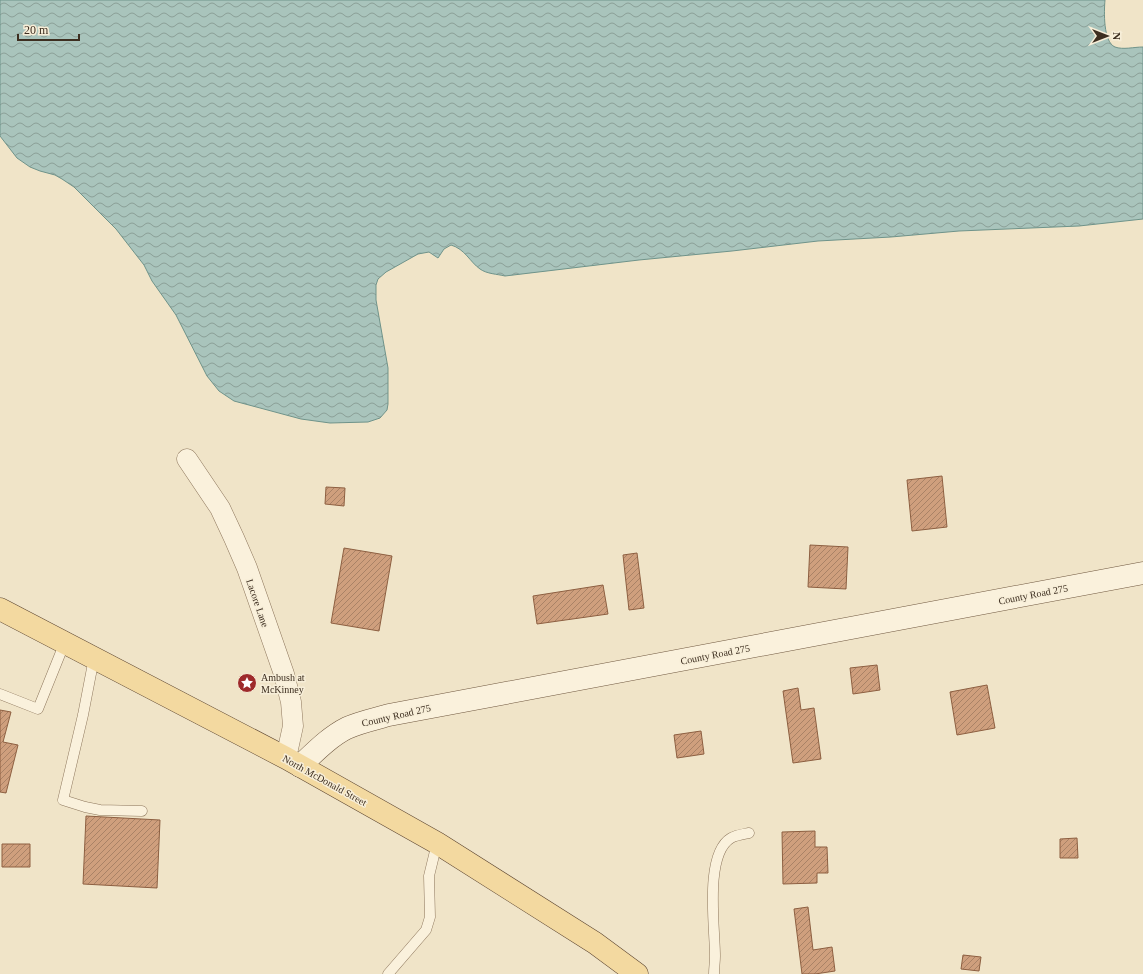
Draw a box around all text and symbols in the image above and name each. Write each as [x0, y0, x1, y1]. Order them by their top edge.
scale bar [18, 16, 79, 42]
north arrow [1087, 16, 1127, 56]
text: 20 m [24, 23, 49, 37]
text: N [1111, 32, 1123, 40]
street label: Lacore Lane [244, 578, 271, 629]
street label: County Road 275 [997, 582, 1069, 607]
street label: County Road 275 [679, 642, 751, 667]
place icon: Ambush at McKinney [236, 672, 258, 694]
place label: Ambush at McKinney [261, 672, 305, 695]
street label: County Road 275 [360, 702, 432, 729]
street label: North McDonald Street [281, 753, 369, 808]

